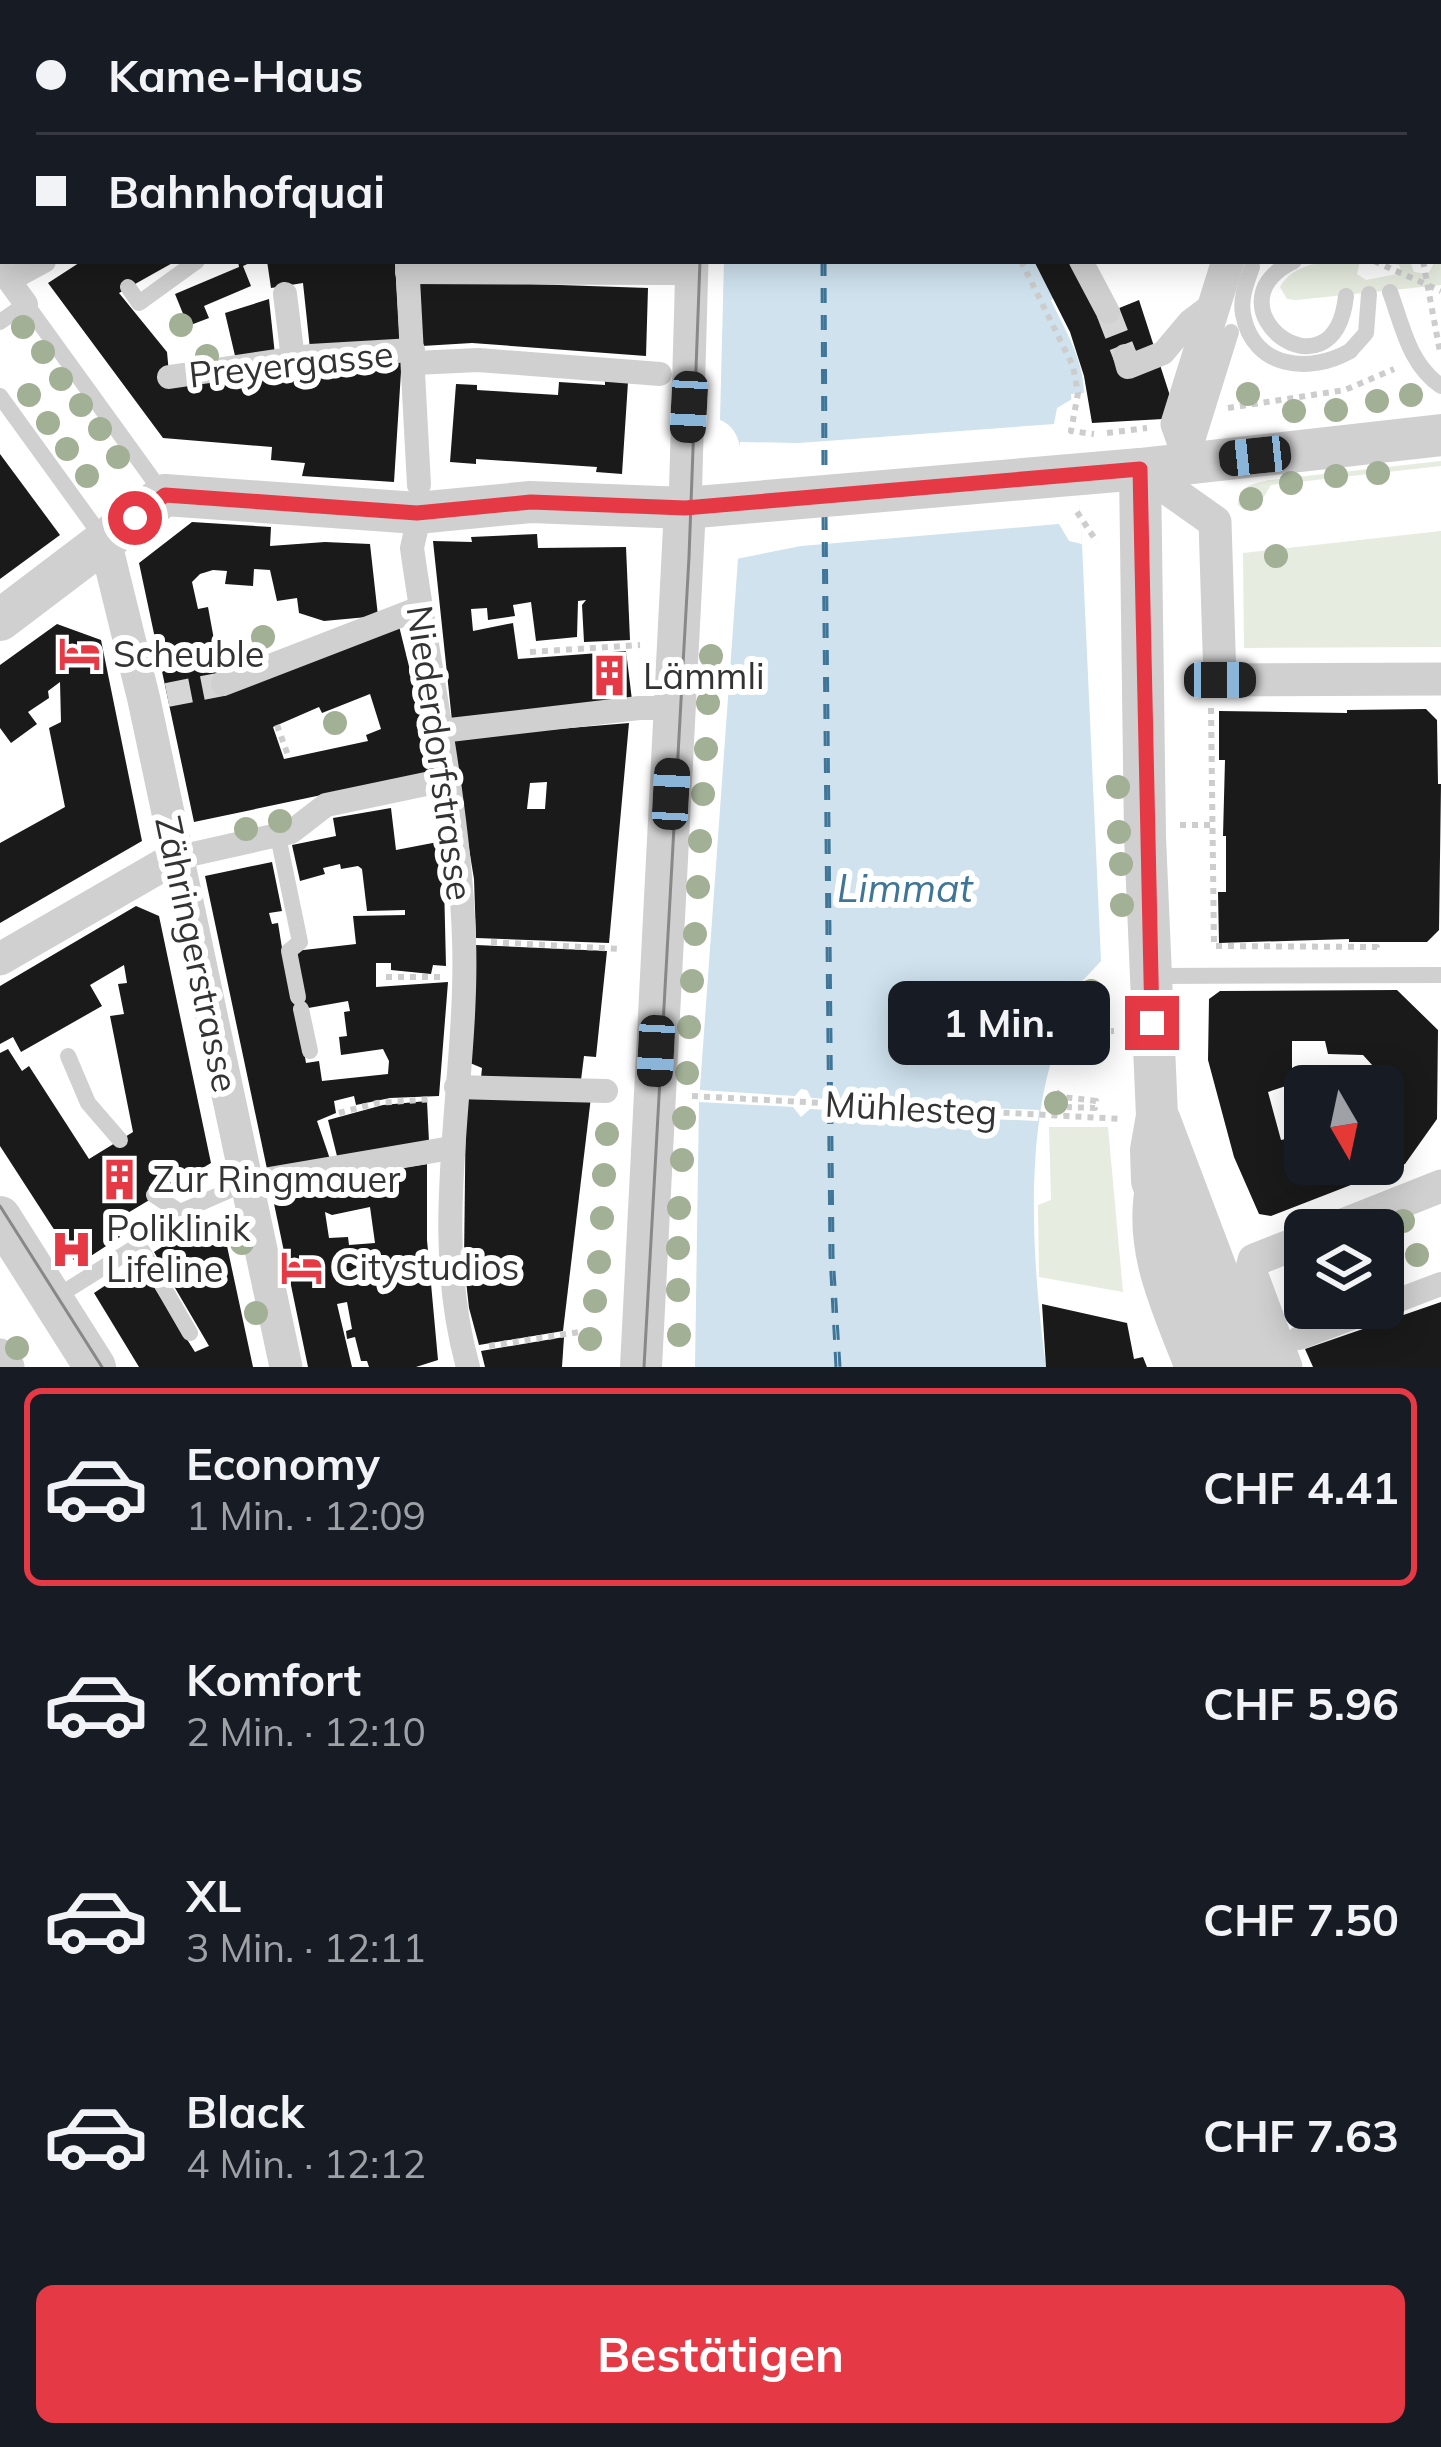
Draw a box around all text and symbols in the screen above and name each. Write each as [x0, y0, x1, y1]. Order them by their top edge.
text: Kame-Haus [108, 47, 363, 103]
text: Bahnhofquai [108, 163, 385, 219]
street label: Preyergasse [187, 330, 395, 397]
car [669, 370, 709, 444]
car [1217, 434, 1293, 478]
route start [108, 491, 162, 545]
street label: Niederdorfstrasse [398, 603, 483, 903]
hotel icon: Scheuble [56, 631, 102, 677]
place label: Scheuble [113, 631, 264, 676]
building icon: Lämmli [586, 653, 632, 699]
place label: Lämmli [643, 653, 765, 698]
car [1184, 662, 1256, 698]
car [651, 757, 691, 831]
street label: Zähringerstrasse [146, 812, 249, 1096]
water label: Limmat [837, 863, 974, 912]
callout: 1 Min. [888, 981, 1110, 1065]
route end [1125, 996, 1179, 1050]
text: 1 Min. [943, 998, 1055, 1047]
car [636, 1014, 676, 1088]
north arrow [1284, 1065, 1404, 1185]
map controls [1284, 1065, 1404, 1329]
street label: Mühlesteg [824, 1081, 998, 1134]
building icon: Zur Ringmauer [96, 1156, 142, 1202]
place label: Zur Ringmauer [153, 1156, 400, 1201]
place label: Poliklinik Lifeline [106, 1205, 251, 1291]
button: layers [1284, 1209, 1404, 1329]
hospital icon: Poliklinik Lifeline [49, 1226, 95, 1272]
hotel icon: Citystudios [278, 1244, 324, 1290]
place label: Citystudios [335, 1244, 519, 1289]
icon: car [42, 1433, 150, 1541]
text: Economy [186, 1435, 380, 1491]
text: CHF 4.41 [1203, 1459, 1399, 1515]
text: 1 Min. · 12:09 [186, 1491, 426, 1540]
icon: car [42, 1649, 150, 1757]
text: Komfort [186, 1651, 361, 1707]
text: CHF 5.96 [1203, 1675, 1399, 1731]
text: 2 Min. · 12:10 [186, 1707, 426, 1756]
icon: car [42, 1865, 150, 1973]
text: XL [186, 1867, 241, 1923]
text: CHF 7.50 [1203, 1891, 1399, 1947]
text: 3 Min. · 12:11 [186, 1923, 426, 1972]
icon: car [42, 2081, 150, 2189]
text: Black [186, 2083, 304, 2139]
text: CHF 7.63 [1203, 2107, 1399, 2163]
text: 4 Min. · 12:12 [186, 2139, 426, 2188]
button: Bestätigen [36, 2285, 1405, 2423]

